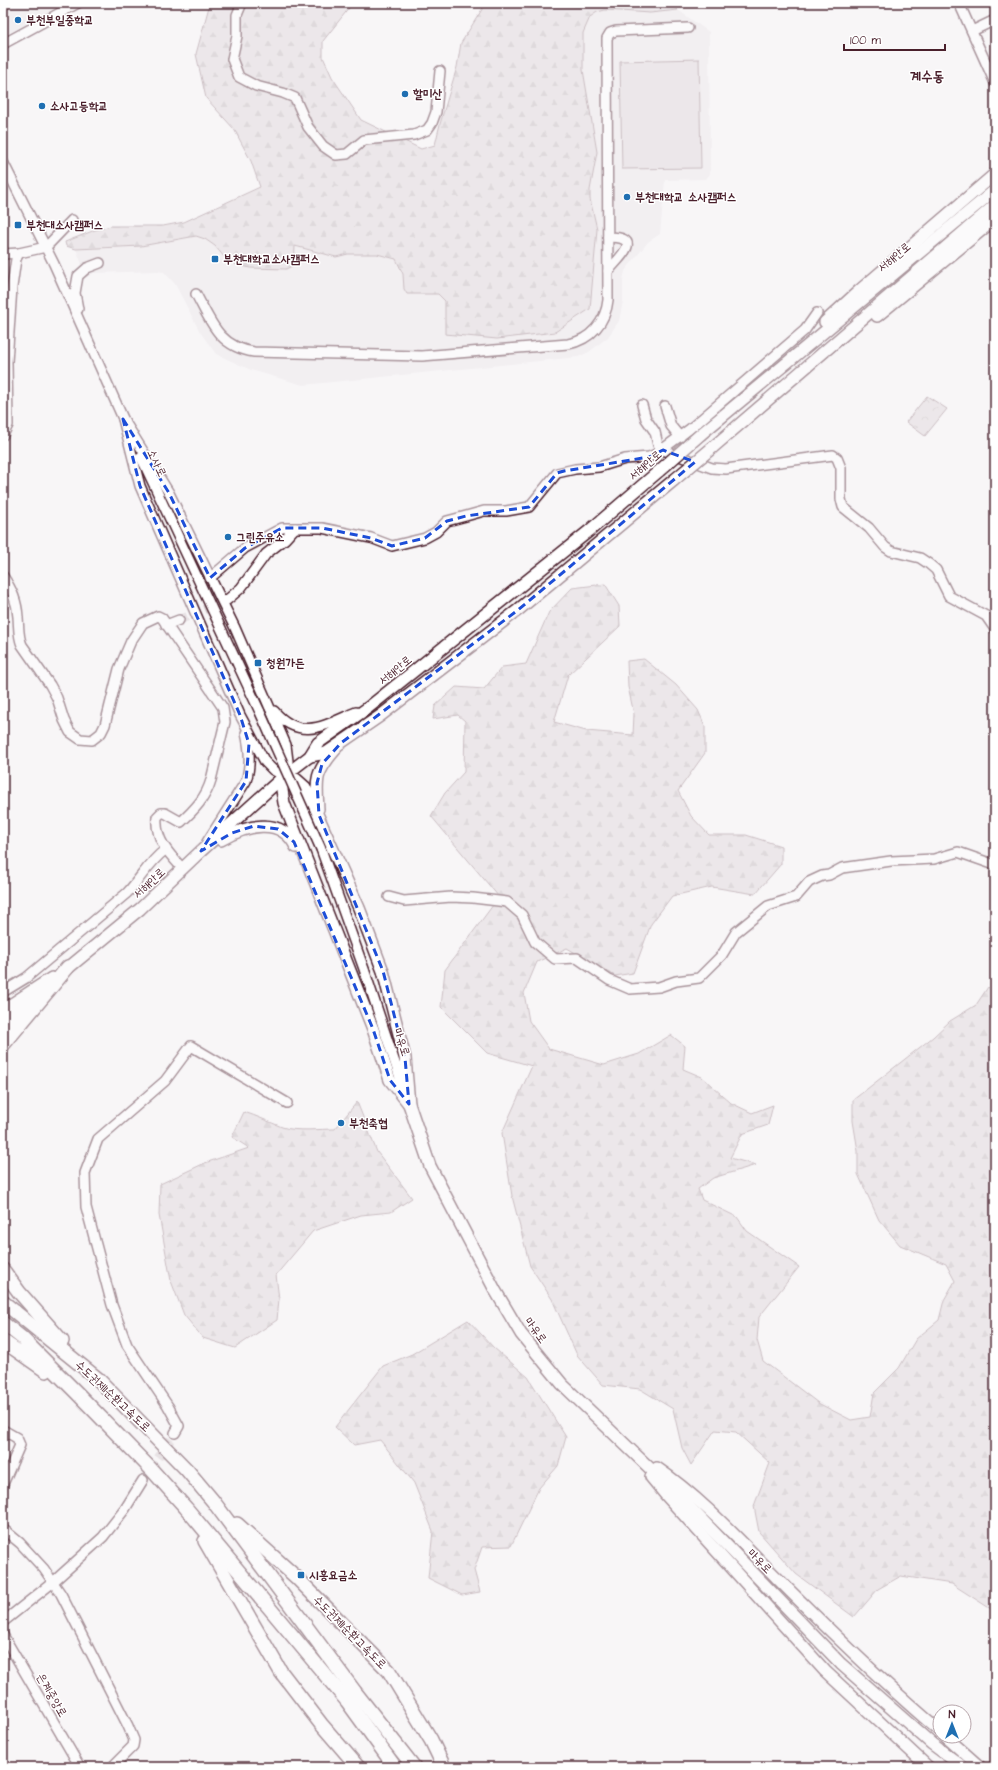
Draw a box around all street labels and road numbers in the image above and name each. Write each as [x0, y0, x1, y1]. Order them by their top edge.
street label: 서해안로 [874, 238, 915, 276]
street label: 소사로 [143, 446, 170, 480]
street label: 서해안로 [625, 446, 665, 484]
street label: 서해안로 [375, 652, 416, 689]
street label: 서해안로 [129, 864, 169, 903]
street label: 마유로 [389, 1026, 414, 1059]
street label: 마유로 [520, 1314, 551, 1347]
street label: 수도권제1순환고속도로 [71, 1357, 154, 1436]
street label: 마유로 [743, 1545, 776, 1578]
street label: 수도권제1순환고속도로 [309, 1592, 390, 1673]
street label: 은계중앙로 [32, 1670, 71, 1720]

